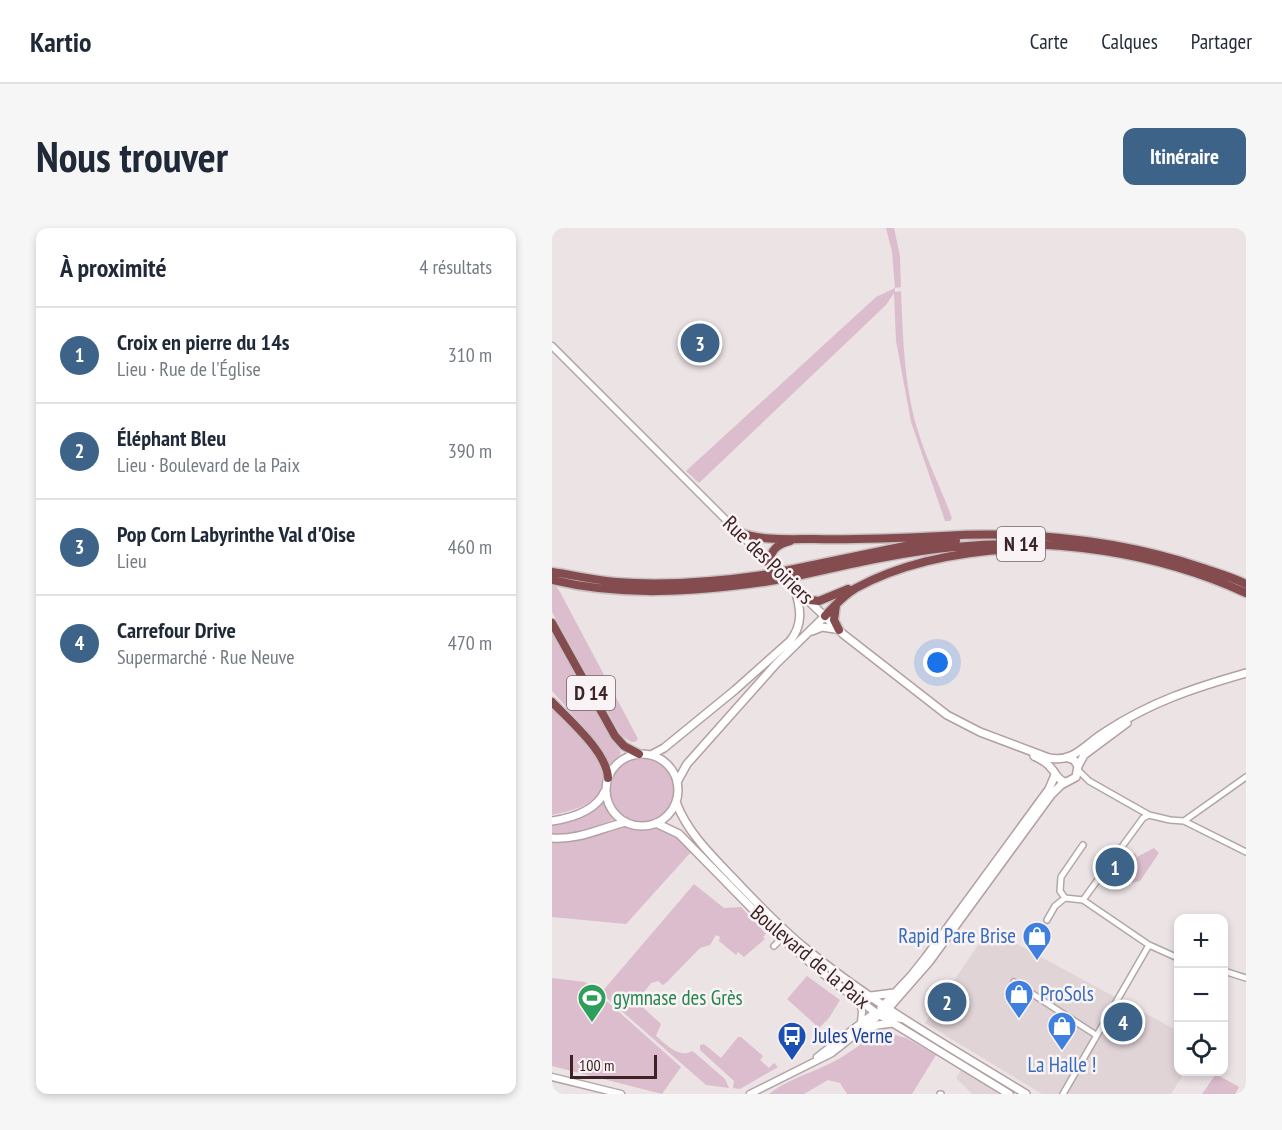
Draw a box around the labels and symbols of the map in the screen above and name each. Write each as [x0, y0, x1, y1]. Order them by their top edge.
pin: 3 [680, 320, 720, 366]
street label: Rue des Poiriers [717, 510, 819, 610]
road number: N 14 [997, 527, 1045, 561]
your location [923, 648, 952, 677]
road number: D 14 [567, 676, 615, 710]
pin: 1 [1096, 844, 1134, 890]
street label: Boulevard de la Paix [745, 899, 876, 1015]
shop icon: Rapid Pare Brise [1021, 920, 1053, 962]
place label: Rapid Pare Brise [898, 922, 1016, 949]
shop icon: ProSols [1003, 978, 1035, 1020]
pin: 2 [928, 980, 966, 1024]
place label: ProSols [1040, 980, 1094, 1007]
sports icon: gymnase des Grès [576, 982, 608, 1024]
place label: gymnase des Grès [613, 984, 743, 1011]
pin: 4 [1104, 1000, 1142, 1044]
shop icon: La Halle ! [1046, 1010, 1078, 1052]
bus stop icon: Jules Verne [776, 1020, 808, 1062]
place label: Jules Verne [812, 1022, 893, 1049]
place label: La Halle ! [1027, 1051, 1097, 1078]
scale bar [570, 1052, 657, 1080]

